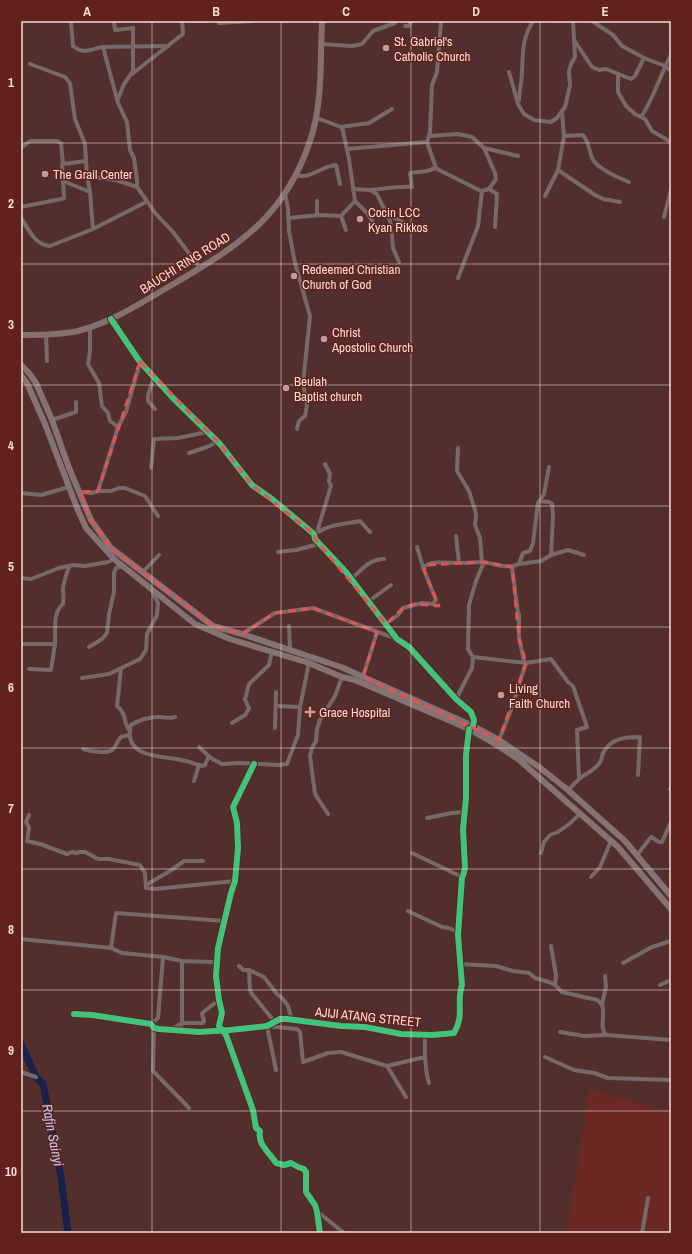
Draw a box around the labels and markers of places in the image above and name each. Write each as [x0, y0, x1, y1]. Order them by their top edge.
place label: St. Gabriel's Catholic Church [394, 33, 470, 65]
marker: St. Gabriel's Catholic Church [381, 43, 391, 53]
place label: The Grail Center [53, 166, 133, 183]
marker: The Grail Center [40, 169, 50, 179]
place label: Cocin LCC Kyan Rikkos [368, 204, 428, 236]
marker: Cocin LCC Kyan Rikkos [355, 214, 365, 224]
place label: Redeemed Christian Church of God [302, 261, 400, 293]
marker: Redeemed Christian Church of God [289, 271, 299, 281]
place label: Christ Apostolic Church [331, 324, 413, 356]
marker: Christ Apostolic Church [319, 334, 329, 344]
place label: Beulah Baptist church [294, 373, 362, 405]
marker: Beulah Baptist church [281, 383, 291, 393]
place label: Living Faith Church [509, 680, 570, 712]
marker: Living Faith Church [496, 690, 506, 700]
place label: Grace Hospital [319, 704, 390, 721]
marker: Grace Hospital [304, 706, 316, 718]

